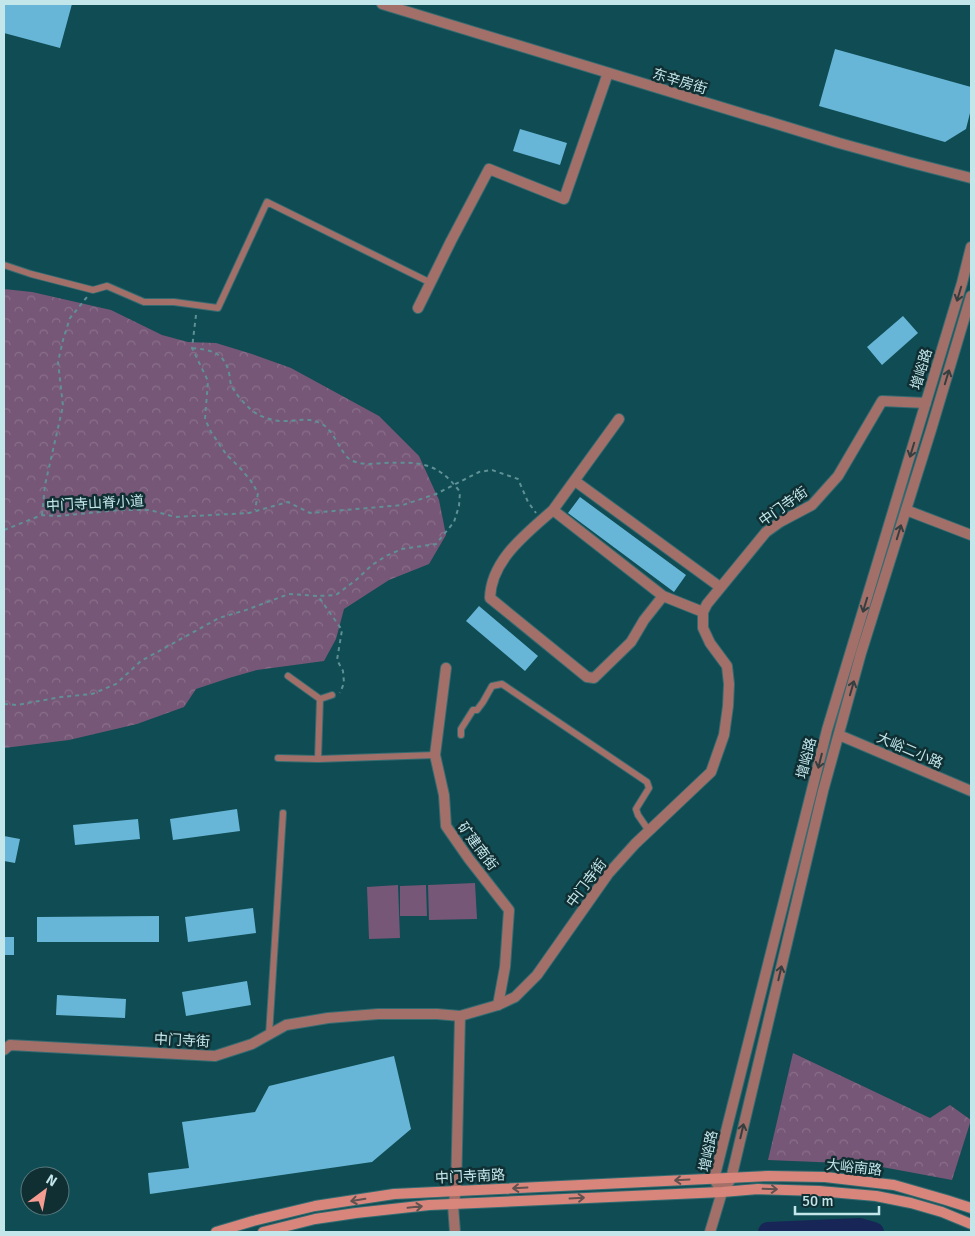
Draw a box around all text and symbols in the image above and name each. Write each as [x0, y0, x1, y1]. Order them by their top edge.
street label: 东辛房街 [651, 65, 709, 98]
one-way arrow [953, 286, 963, 302]
street label: 增峪路 [907, 347, 936, 392]
one-way arrow [942, 370, 952, 386]
one-way arrow [906, 441, 916, 457]
street label: 中门寺街 [755, 483, 811, 529]
street label: 中门寺山脊小道 [46, 492, 144, 515]
one-way arrow [895, 525, 904, 541]
one-way arrow [860, 597, 870, 613]
one-way arrow [847, 680, 857, 696]
street label: 大峪二小路 [874, 729, 945, 772]
street label: 增峪路 [793, 736, 820, 781]
one-way arrow [815, 753, 824, 769]
street label: 矿建南街 [454, 819, 501, 874]
street label: 中门寺街 [563, 856, 610, 911]
one-way arrow [776, 966, 785, 982]
street label: 中门寺街 [154, 1031, 210, 1050]
one-way arrow [738, 1124, 747, 1140]
street label: 增峪路 [696, 1129, 721, 1173]
street label: 大峪南路 [825, 1156, 883, 1179]
north arrow [20, 1166, 70, 1216]
street label: 中门寺南路 [435, 1166, 505, 1187]
text: N [43, 1171, 60, 1190]
one-way arrow [674, 1176, 690, 1185]
one-way arrow [512, 1183, 528, 1192]
scale bar [795, 1184, 879, 1216]
one-way arrow [762, 1185, 778, 1194]
text: 50 m [802, 1192, 833, 1210]
one-way arrow [568, 1193, 584, 1202]
one-way arrow [350, 1195, 366, 1205]
one-way arrow [406, 1202, 422, 1212]

